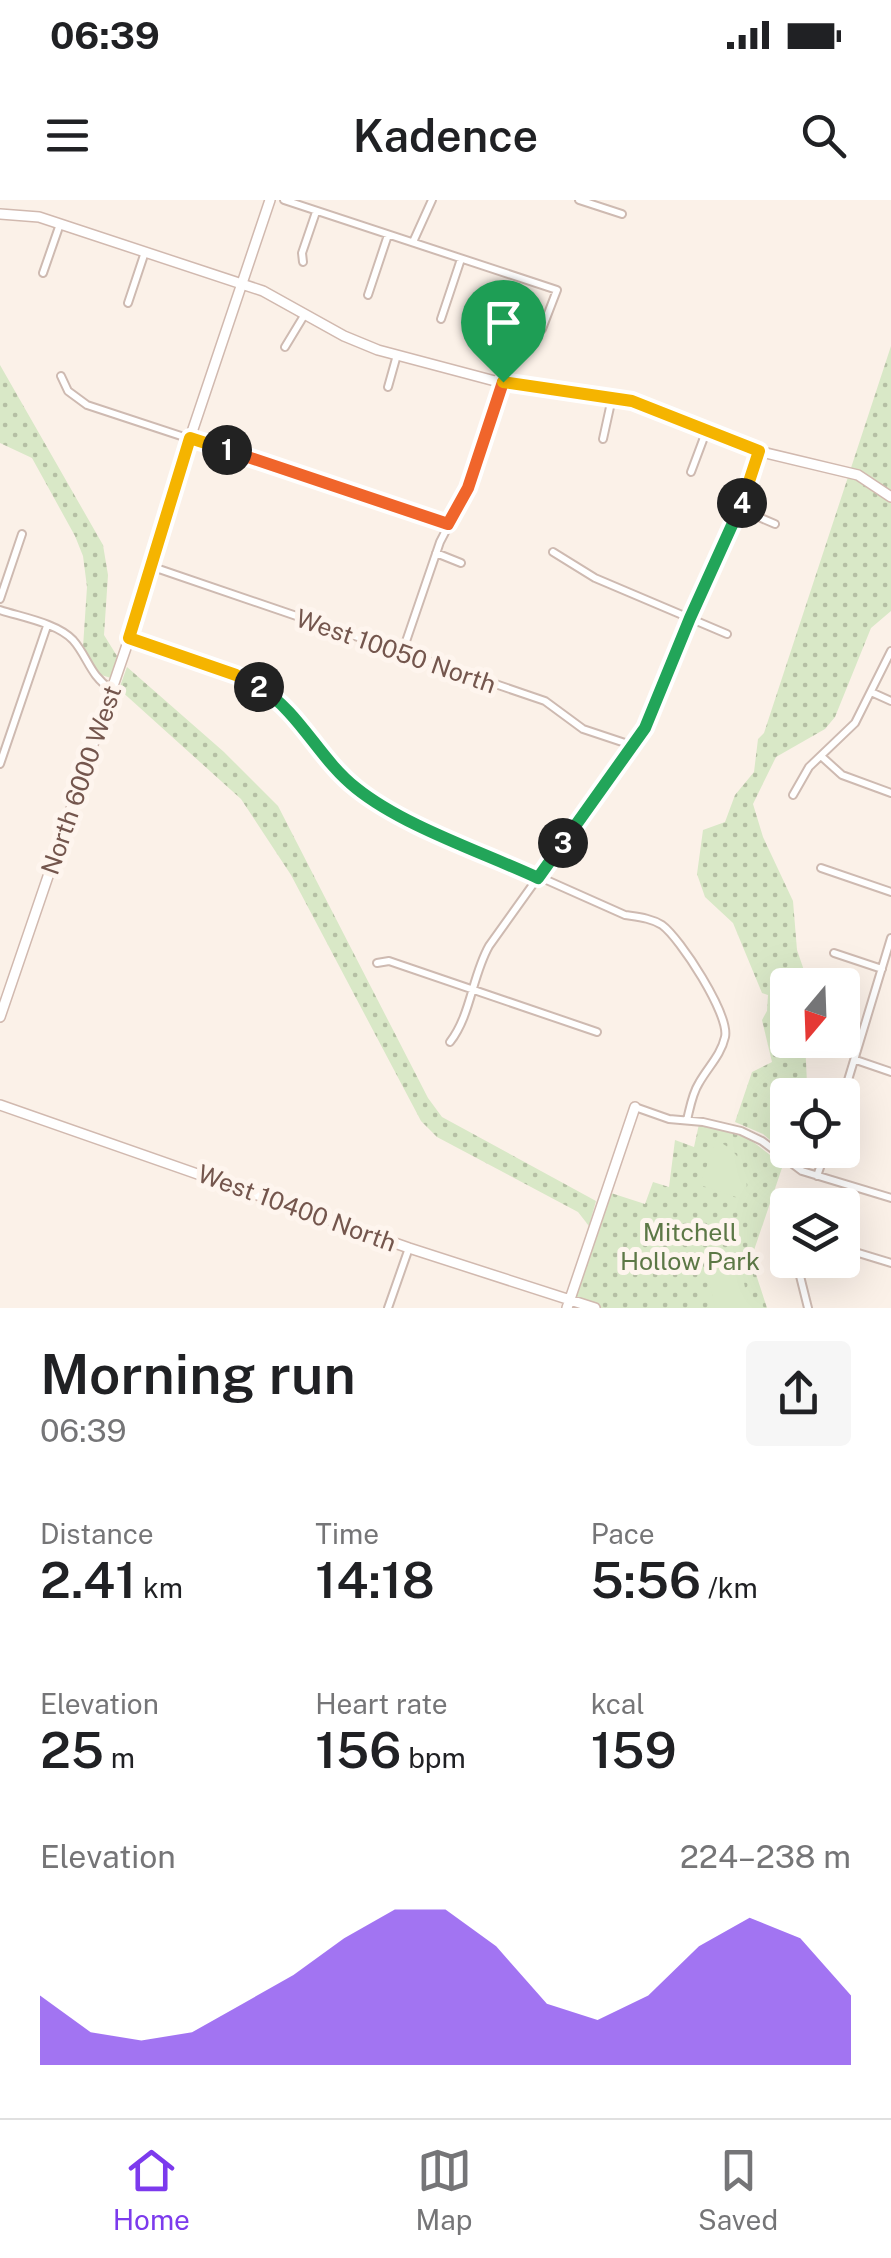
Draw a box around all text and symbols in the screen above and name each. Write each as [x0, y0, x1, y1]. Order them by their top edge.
text: 06:39 [50, 13, 160, 58]
icon: menu [40, 108, 95, 163]
icon: search [796, 108, 851, 163]
text: Kadence [353, 109, 538, 162]
pin [461, 280, 546, 383]
icon: arrive [476, 295, 531, 350]
pin: 1 [202, 425, 252, 475]
text: 1 [221, 433, 233, 466]
pin: 4 [717, 478, 767, 528]
text: 4 [733, 486, 751, 519]
street label: West 10050 North [292, 603, 500, 699]
pin: 2 [234, 662, 284, 712]
text: 2 [250, 670, 268, 703]
street label: North 6000 West [35, 682, 127, 878]
pin: 3 [538, 818, 588, 868]
text: 3 [554, 826, 572, 859]
north arrow [770, 968, 860, 1058]
map controls [770, 968, 860, 1278]
button: locate [770, 1078, 860, 1168]
street label: West 10400 North [194, 1158, 400, 1258]
button: layers [770, 1188, 860, 1278]
park label: Mitchell Hollow Park [620, 1217, 760, 1276]
button: share [746, 1341, 851, 1446]
text: Morning run [40, 1342, 356, 1406]
text: 06:39 [40, 1412, 126, 1449]
text: Distance [40, 1517, 154, 1550]
text: Time [315, 1517, 379, 1550]
text: Pace [591, 1517, 655, 1550]
text: 2.41 [40, 1550, 136, 1609]
text: 14:18 [315, 1550, 435, 1609]
text: 5:56 [591, 1550, 701, 1609]
text: km [136, 1571, 183, 1604]
text: /km [701, 1571, 758, 1604]
text: Elevation [40, 1687, 159, 1720]
text: Heart rate [315, 1687, 448, 1720]
text: kcal [591, 1687, 645, 1720]
text: 25 [40, 1720, 104, 1779]
text: 156 [315, 1720, 401, 1779]
text: 159 [591, 1720, 677, 1779]
text: m [104, 1741, 135, 1774]
text: bpm [401, 1741, 466, 1774]
text: Elevation [40, 1838, 176, 1875]
text: 224–238 m [680, 1838, 851, 1875]
tab: Home [113, 2143, 190, 2236]
tab: Map [416, 2143, 472, 2236]
tab: Saved [698, 2143, 778, 2236]

